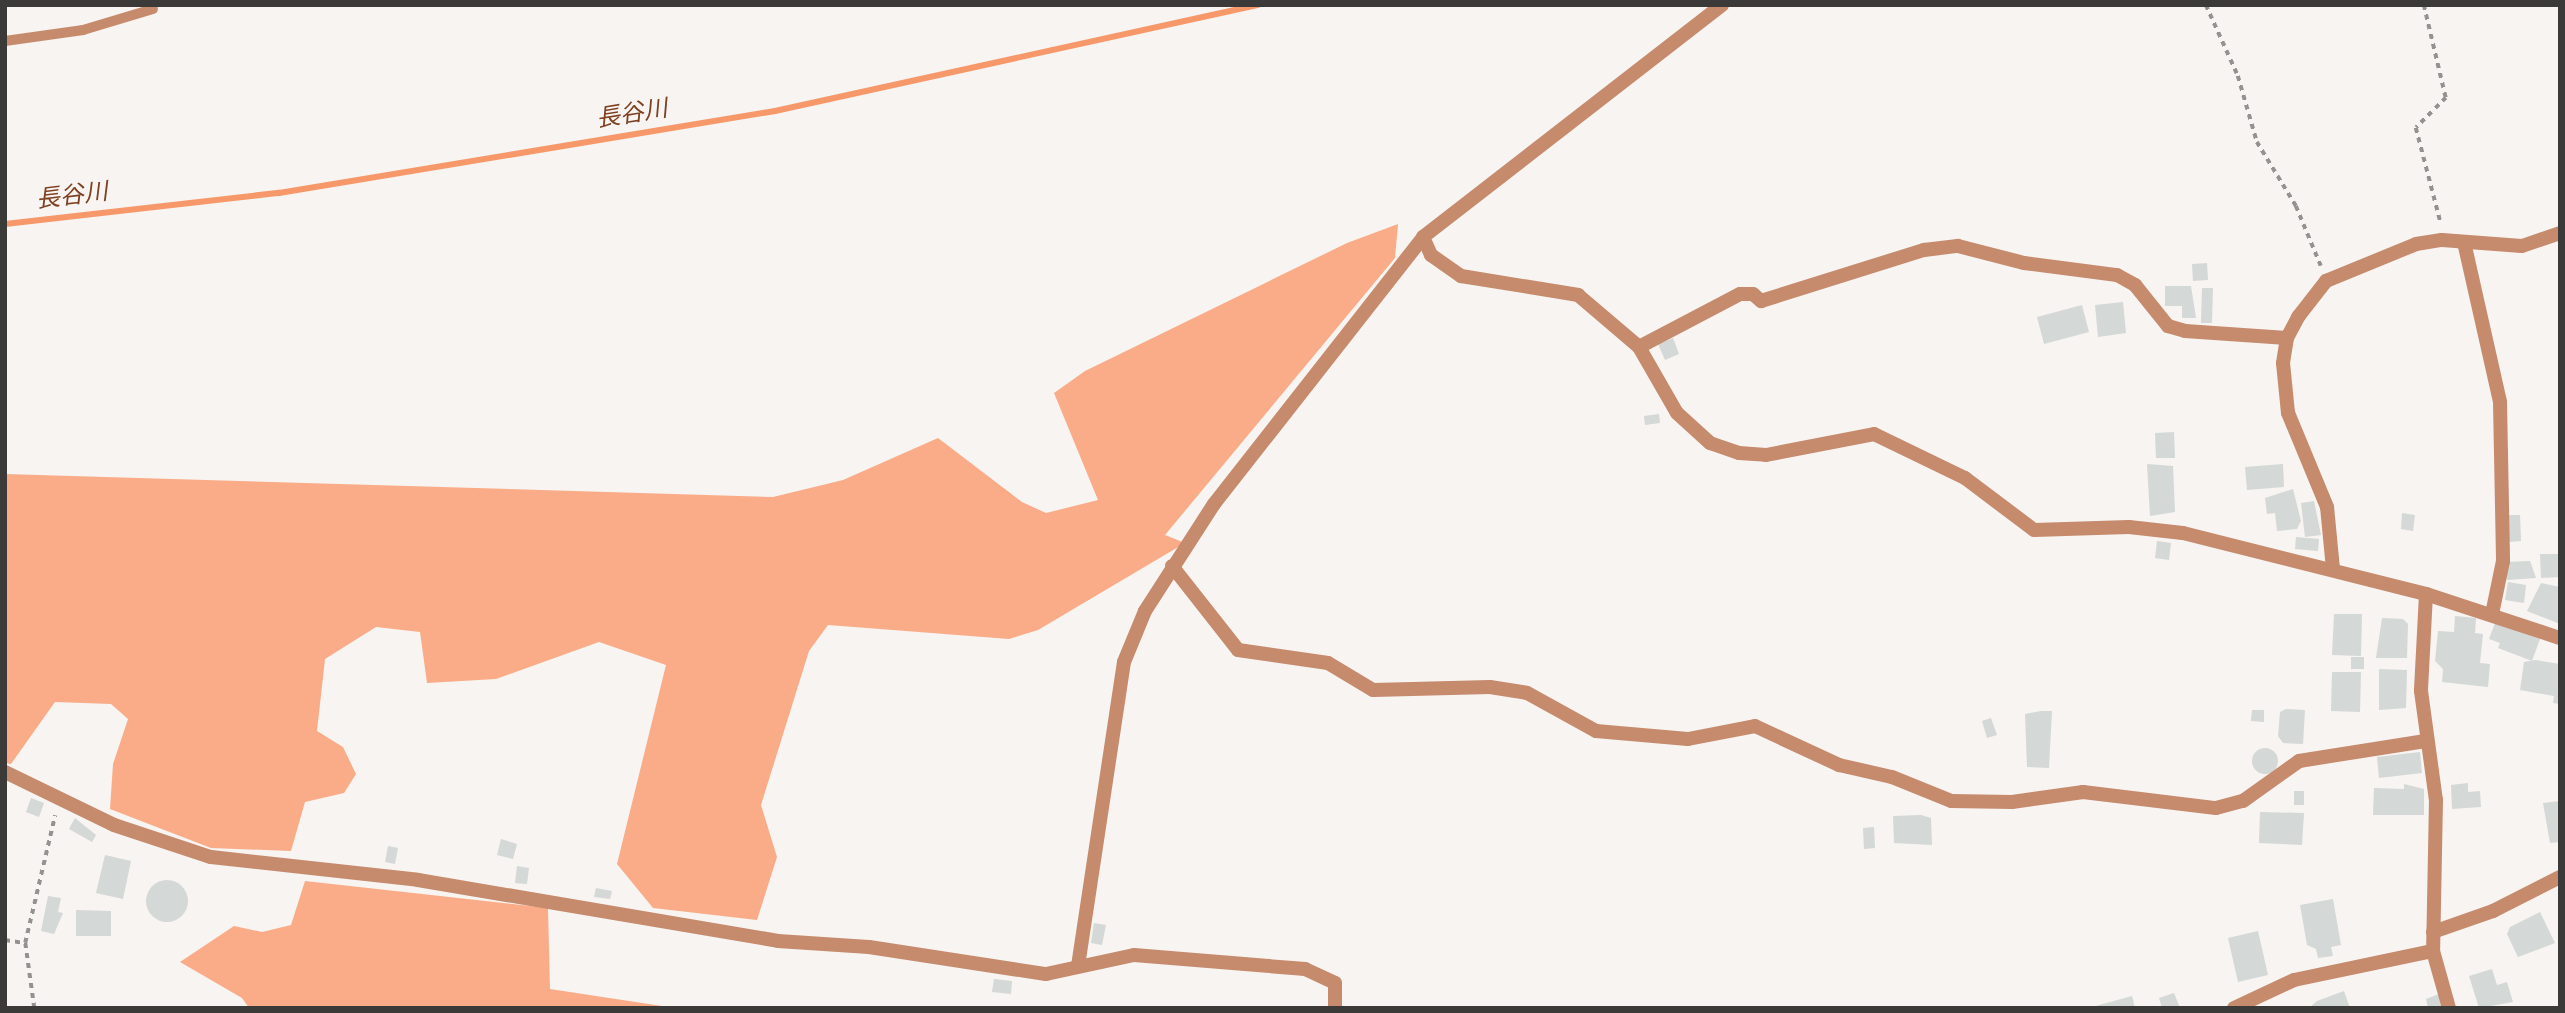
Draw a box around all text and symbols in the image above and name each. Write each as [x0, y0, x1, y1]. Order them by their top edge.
water label: 長谷川 [594, 95, 670, 135]
water label: 長谷川 [35, 178, 109, 216]

